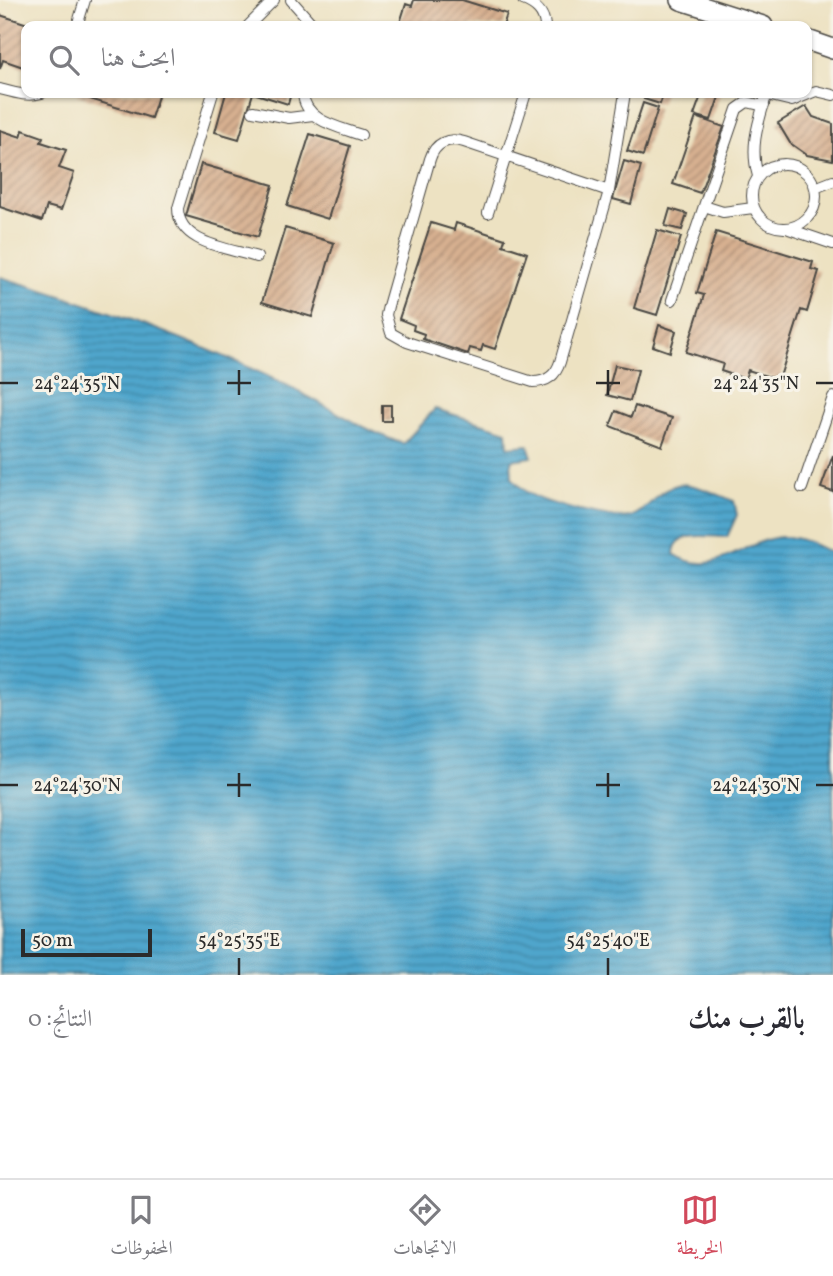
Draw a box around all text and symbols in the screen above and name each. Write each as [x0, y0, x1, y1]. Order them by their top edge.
search box [21, 21, 812, 98]
icon: search [45, 41, 83, 79]
text: ابحث هنا [101, 41, 176, 77]
text: 24°24'35"N [34, 372, 120, 397]
text: 24°24'35"N [713, 372, 799, 397]
text: 24°24'30"N [33, 774, 121, 799]
text: 24°24'30"N [712, 774, 800, 799]
scale bar [21, 926, 152, 958]
text: 50 m [32, 928, 73, 954]
text: 54°25'35"E [198, 929, 280, 954]
text: 54°25'40"E [566, 929, 650, 954]
text: بالقرب منك [688, 999, 805, 1041]
text: النتائج: 0 [28, 1004, 92, 1036]
tab: المحفوظات [110, 1191, 173, 1266]
tab: الاتجاهات [393, 1191, 456, 1266]
tab: الخريطة [677, 1191, 723, 1266]

